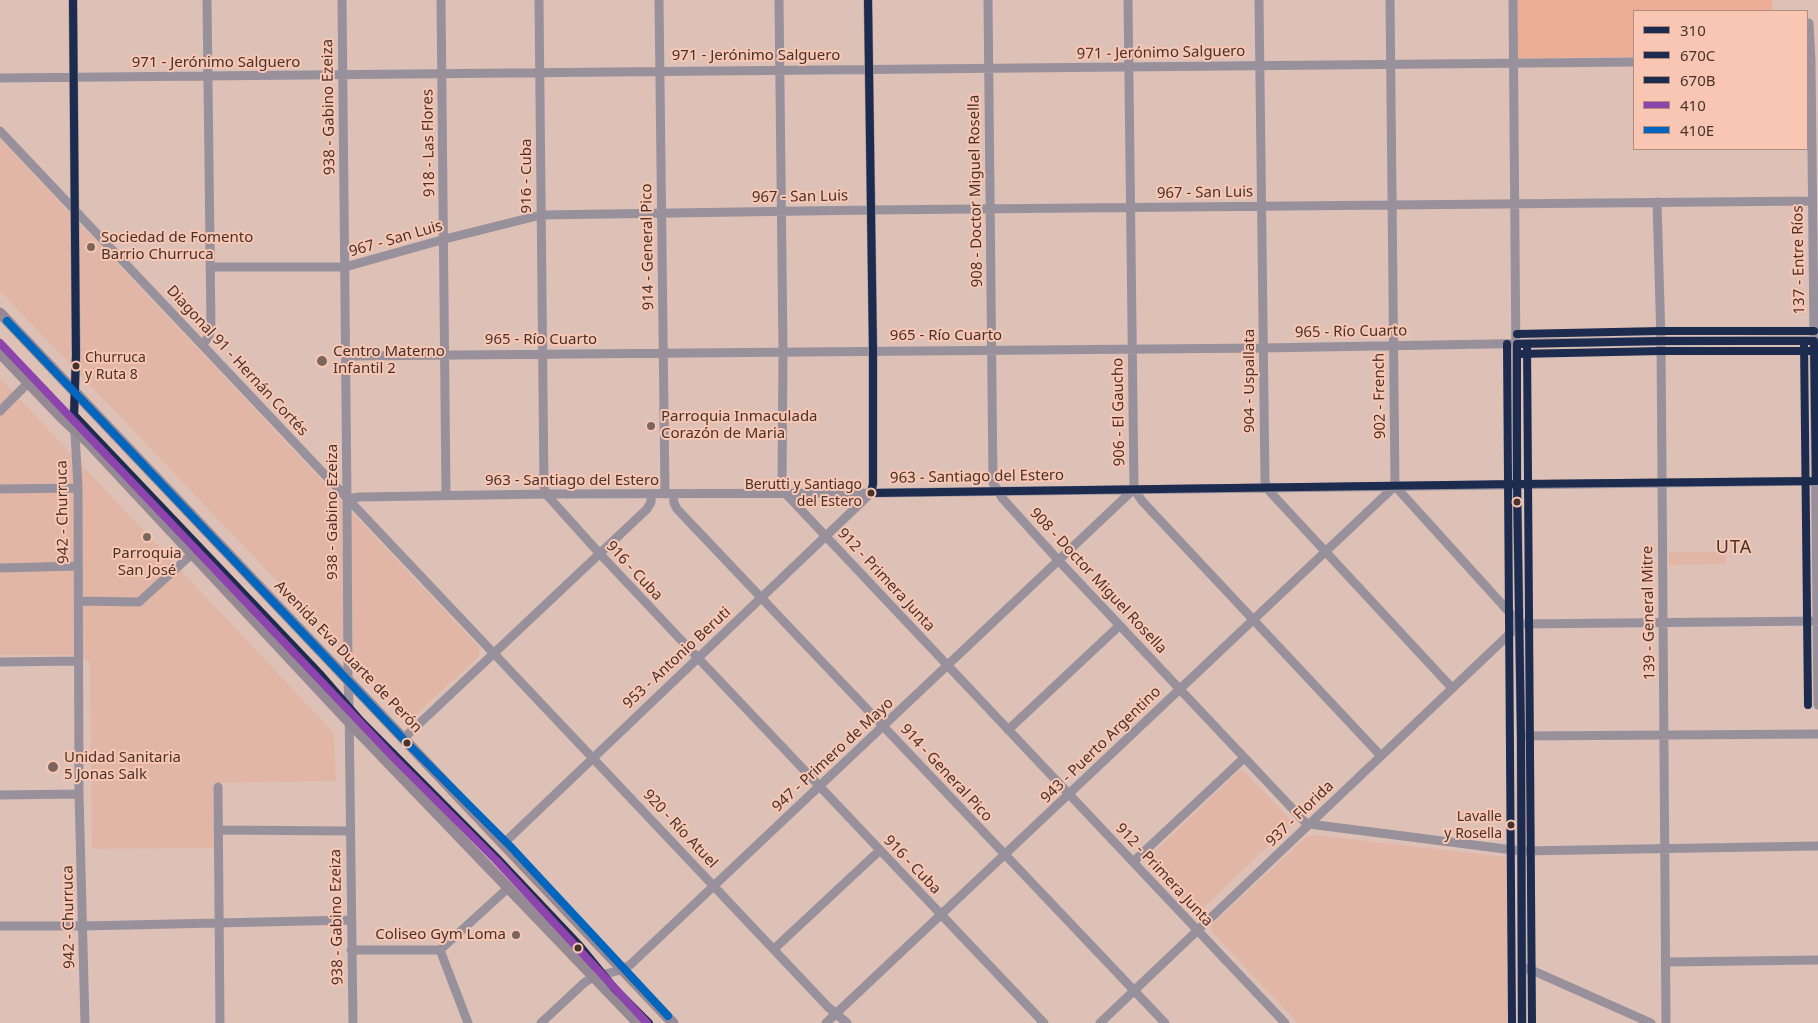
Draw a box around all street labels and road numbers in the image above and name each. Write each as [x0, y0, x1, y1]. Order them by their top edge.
street label: 938 - Gabino Ezeiza [319, 39, 339, 175]
street label: 971 - Jerónimo Salguero [1077, 43, 1245, 63]
street label: 971 - Jerónimo Salguero [672, 47, 840, 65]
street label: 971 - Jerónimo Salguero [132, 54, 300, 72]
street label: 918 - Las Flores [419, 89, 439, 197]
street label: 908 - Doctor Miguel Rosella [965, 95, 987, 287]
street label: 916 - Cuba [518, 139, 536, 213]
street label: 914 - General Pico [638, 183, 658, 311]
street label: 967 - San Luis [1157, 183, 1253, 203]
street label: 967 - San Luis [752, 187, 848, 207]
street label: 137 - Entre Ríos [1789, 205, 1809, 315]
street label: 967 - San Luis [347, 217, 445, 261]
street label: Diagonal 91 - Hernán Cortés [162, 282, 312, 440]
street label: 965 - Río Cuarto [1295, 322, 1407, 342]
street label: 965 - Río Cuarto [890, 327, 1002, 345]
street label: 904 - Uspallata [1241, 329, 1259, 433]
street label: 965 - Río Cuarto [485, 331, 597, 349]
street label: 902 - French [1370, 353, 1390, 439]
street label: 906 - El Gaucho [1109, 358, 1129, 466]
street label: 938 - Gabino Ezeiza [324, 444, 342, 580]
street label: 942 - Churruca [53, 460, 73, 564]
street label: 963 - Santiago del Estero [890, 466, 1064, 488]
street label: 963 - Santiago del Estero [485, 472, 659, 490]
street label: 908 - Doctor Miguel Rosella [1026, 504, 1170, 658]
street label: 912 - Primera Junta [833, 525, 939, 635]
street label: 916 - Cuba [602, 538, 666, 604]
street label: 139 - General Mitre [1639, 545, 1659, 681]
street label: Avenida Eva Duarte de Perón [270, 577, 426, 737]
street label: 953 - Antonio Beruti [619, 603, 735, 713]
street label: 943 - Puerto Argentino [1037, 683, 1165, 807]
street label: 947 - Primero de Mayo [769, 694, 897, 816]
street label: 914 - General Pico [896, 721, 996, 825]
street label: 937 - Florida [1263, 777, 1337, 851]
street label: 920 - Río Atuel [639, 786, 721, 872]
street label: 912 - Primera Junta [1111, 820, 1217, 930]
street label: 916 - Cuba [880, 832, 944, 898]
street label: 938 - Gabino Ezeiza [327, 849, 347, 985]
street label: 942 - Churruca [59, 865, 79, 969]

